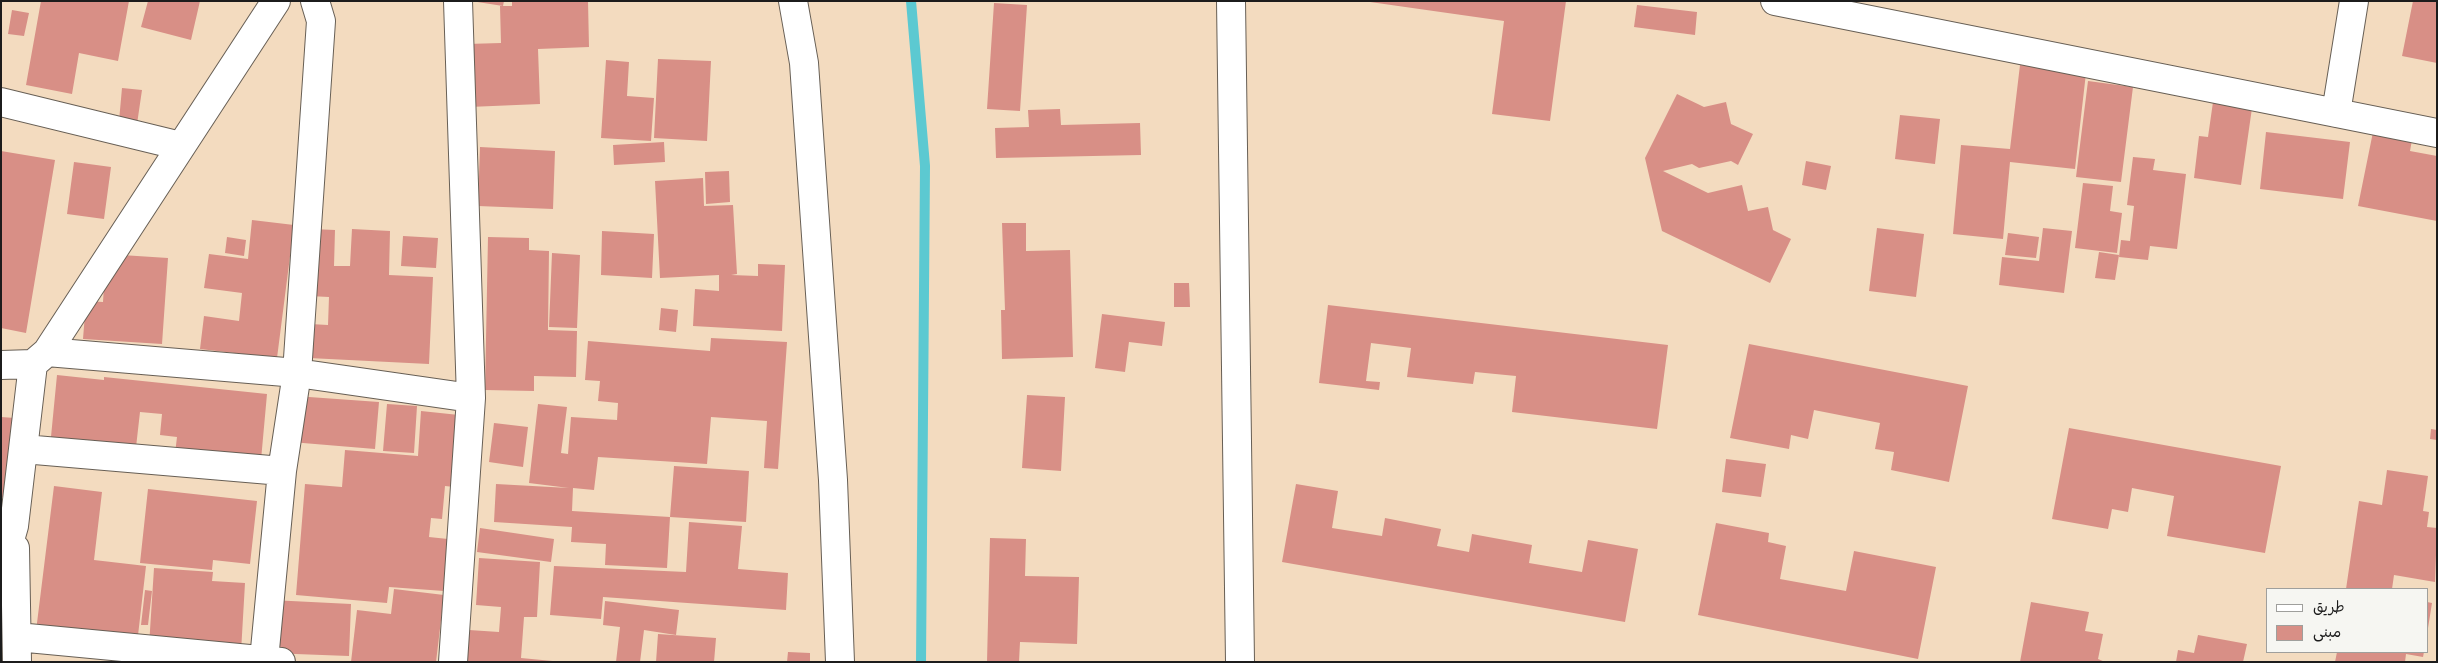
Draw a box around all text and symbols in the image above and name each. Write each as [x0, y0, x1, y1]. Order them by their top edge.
legend [2266, 588, 2428, 653]
text: طريق [2313, 596, 2345, 616]
text: مبنى [2313, 621, 2341, 641]

